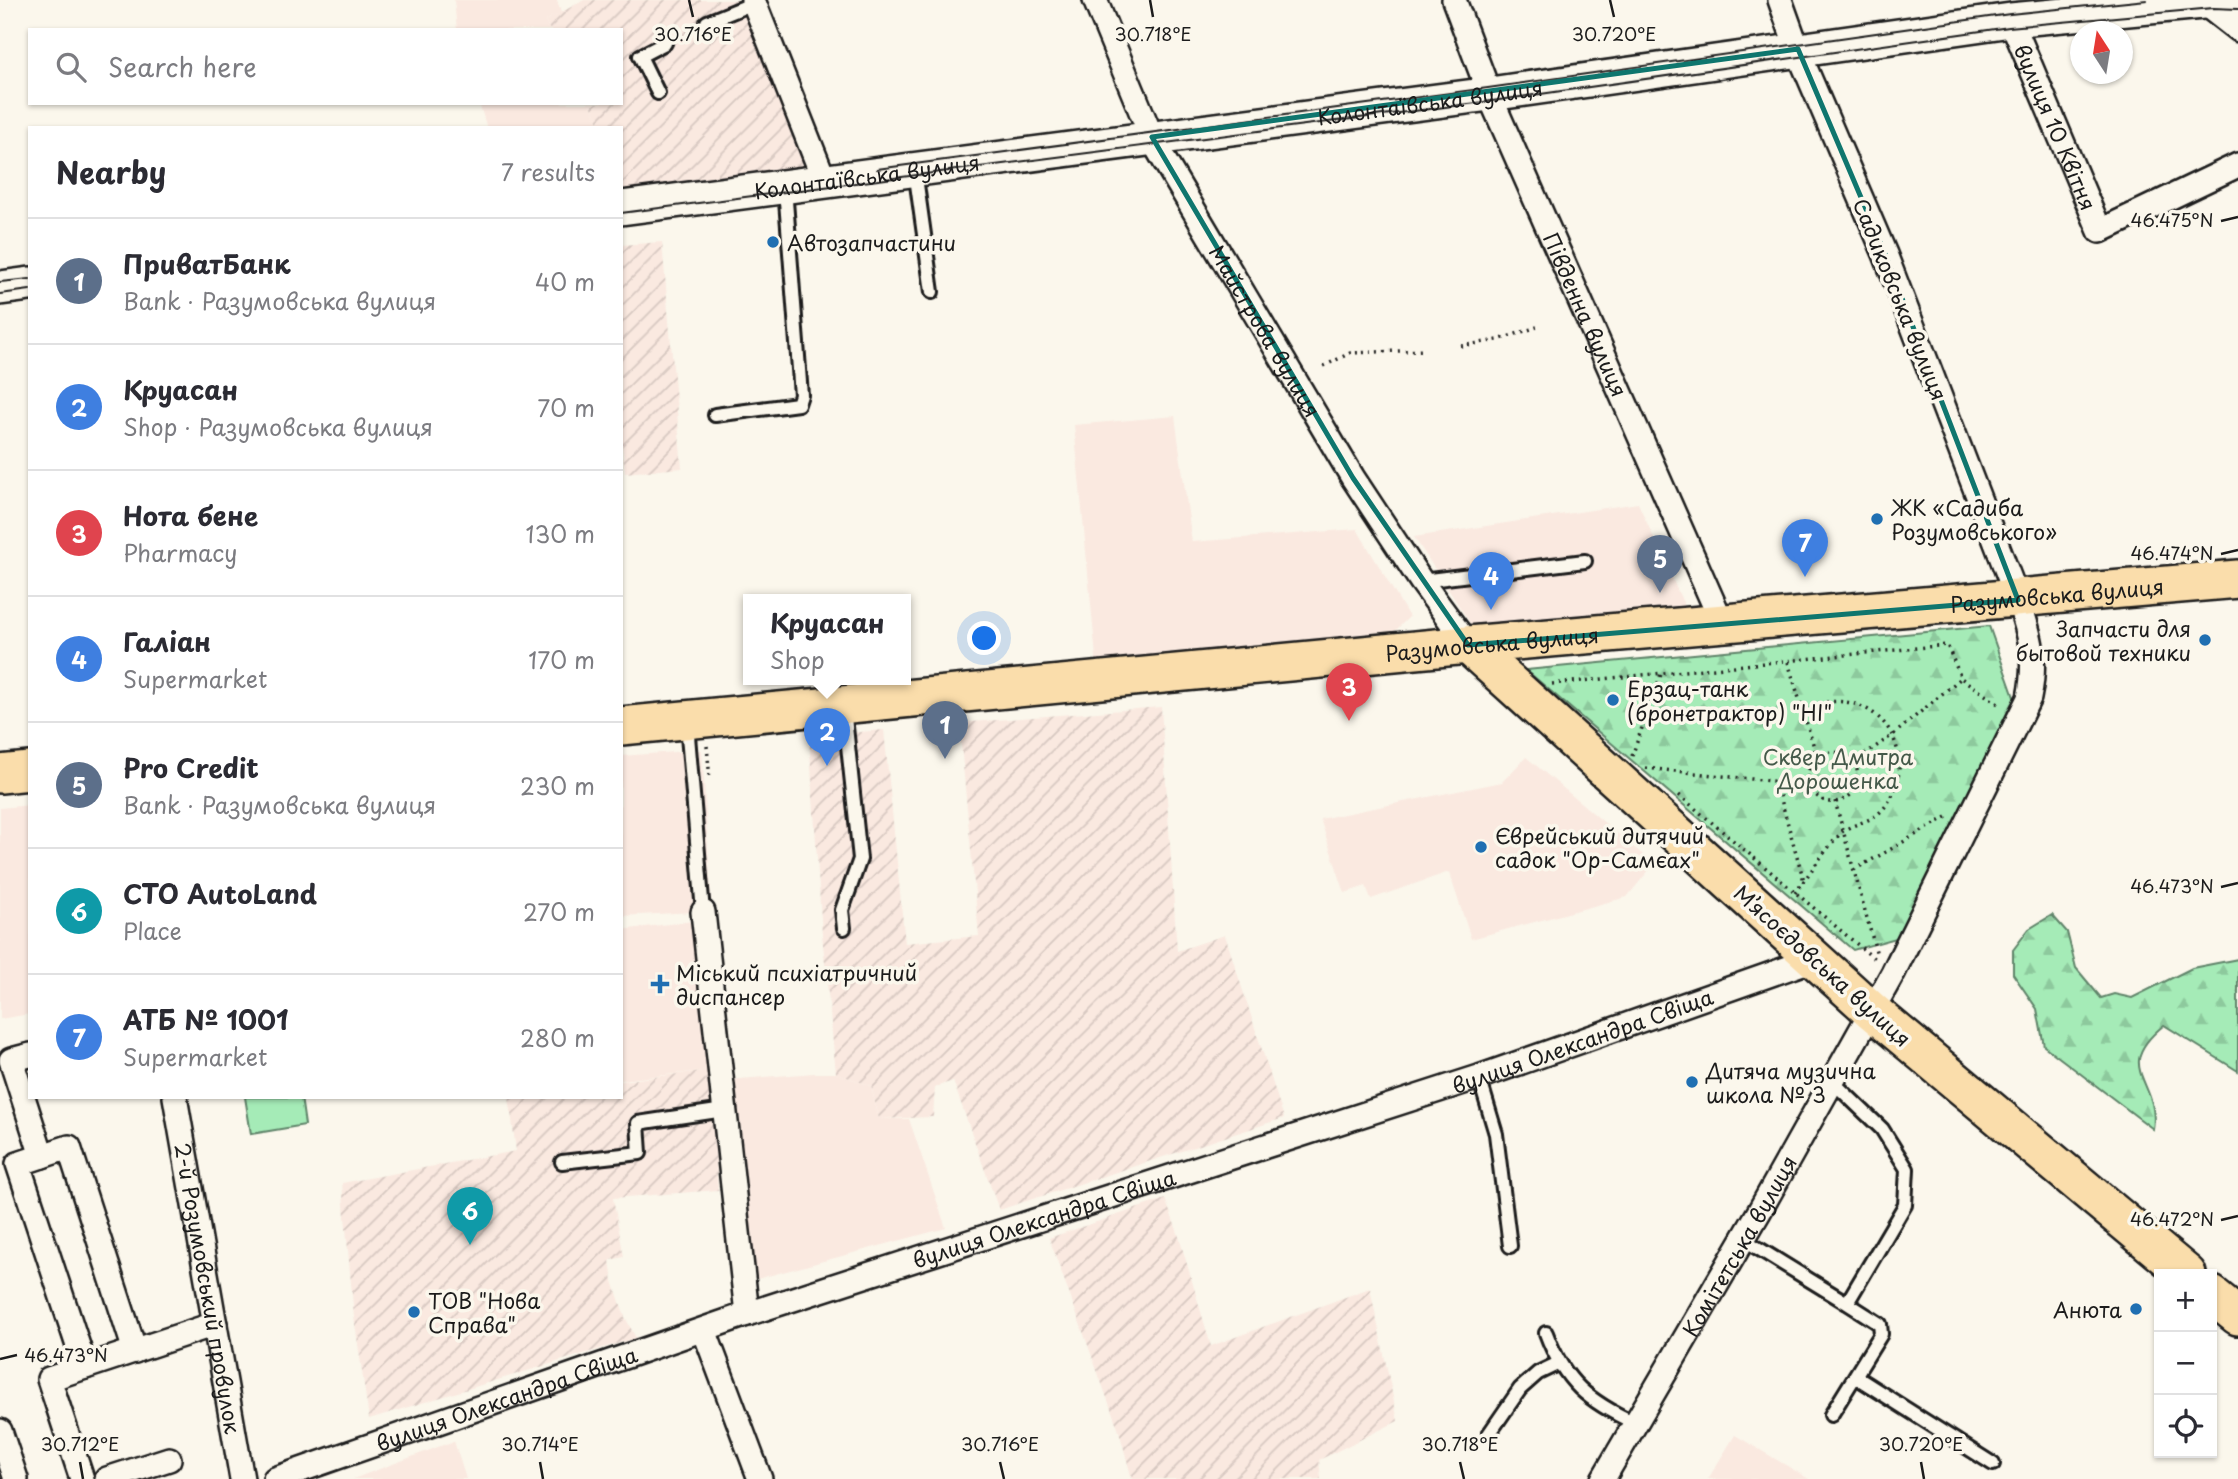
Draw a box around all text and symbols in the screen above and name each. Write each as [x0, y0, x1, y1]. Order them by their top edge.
text: 30.716°E [654, 20, 732, 47]
text: 30.718°E [1114, 20, 1192, 47]
text: 30.720°E [1572, 20, 1656, 47]
north arrow [2070, 21, 2133, 84]
search box [28, 28, 623, 105]
street label: вулиця 10 Квітня [2007, 39, 2105, 215]
text: Search here [108, 47, 257, 86]
icon: search [52, 48, 90, 86]
street label: Колонтаївська вулиця [1315, 71, 1545, 132]
street label: Колонтаївська вулиця [752, 145, 981, 206]
text: Nearby [56, 149, 166, 194]
text: 7 results [501, 154, 595, 189]
street label: Садиковська вулиця [1846, 193, 1956, 405]
text: 46.475°N [2131, 206, 2213, 233]
place label: Автозапчастини [787, 226, 956, 258]
street label: Південна вулиця [1536, 227, 1636, 401]
marker: Автозапчастини [765, 234, 781, 250]
street label: Майстрова вулиця [1202, 239, 1329, 423]
text: ПриватБанк [123, 244, 291, 283]
text: 1 [74, 264, 85, 299]
text: 40 m [535, 264, 595, 299]
text: Bank · Разумовська вулиця [123, 283, 436, 318]
text: Круасан [123, 370, 238, 409]
text: 2 [71, 390, 87, 425]
text: 70 m [537, 390, 595, 425]
text: Shop · Разумовська вулиця [123, 409, 433, 444]
place label: ЖК «Садиба Розумовського» [1890, 491, 2057, 547]
text: Нота бене [123, 496, 258, 535]
marker: ЖК «Садиба Розумовського» [1869, 511, 1885, 527]
text: 3 [71, 516, 87, 551]
text: 130 m [525, 516, 595, 551]
pin: 7 [1782, 519, 1828, 577]
text: Pharmacy [123, 535, 237, 570]
pin: 5 [1637, 535, 1683, 593]
text: 46.474°N [2130, 539, 2214, 566]
pin: 4 [1468, 552, 1514, 610]
street label: Разумовська вулиця [1949, 569, 2165, 620]
popup [743, 594, 911, 685]
text: Круасан [770, 603, 884, 642]
place label: Запчасти для бытовой техники [2016, 612, 2191, 668]
street label: Разумовська вулиця [1384, 618, 1600, 669]
your location [967, 621, 1001, 655]
text: Галіан [123, 622, 211, 661]
marker: Запчасти для бытовой техники [2197, 632, 2213, 648]
text: 4 [71, 642, 87, 677]
text: 170 m [528, 642, 595, 677]
text: Shop [770, 642, 825, 677]
text: Supermarket [123, 661, 267, 696]
pin: 3 [1326, 663, 1372, 721]
place label: Ерзац-танк (бронетрактор) "НІ" [1627, 672, 1832, 728]
marker: Ерзац-танк (бронетрактор) "НІ" [1605, 692, 1621, 708]
pin: 1 [922, 701, 968, 759]
pin: 2 [804, 708, 850, 766]
park label: Сквер Дмитра Дорошенка [1763, 740, 1914, 796]
text: Pro Credit [123, 748, 259, 787]
text: 5 [72, 768, 86, 803]
text: 230 m [520, 768, 595, 803]
text: Bank · Разумовська вулиця [123, 787, 436, 822]
place label: Єврейський дитячий садок "Ор-Самєах" [1495, 819, 1704, 875]
marker: Єврейський дитячий садок "Ор-Самєах" [1473, 839, 1489, 855]
text: 46.473°N [2130, 872, 2214, 899]
text: СТО AutoLand [123, 874, 317, 913]
street label: Мʼясоєдовська вулиця [1727, 877, 1919, 1053]
text: 6 [71, 894, 87, 929]
text: 270 m [523, 894, 595, 929]
text: Place [123, 913, 182, 948]
place label: Міський психіатричний диспансер [676, 956, 917, 1012]
marker: Міський психіатричний диспансер [650, 974, 670, 994]
street label: вулиця Олександра Свіща [1448, 980, 1717, 1101]
text: АТБ № 1001 [123, 1000, 288, 1039]
text: 7 [72, 1020, 86, 1055]
text: 280 m [520, 1020, 595, 1055]
text: Supermarket [123, 1039, 267, 1074]
place label: Дитяча музична школа № 3 [1705, 1054, 1877, 1110]
marker: Дитяча музична школа № 3 [1684, 1074, 1700, 1090]
street label: 2-й Розумовський провулок [167, 1140, 250, 1436]
street label: Комітетська вулиця [1674, 1149, 1804, 1342]
street label: вулиця Олександра Свіща [908, 1160, 1179, 1275]
pin: 6 [447, 1187, 493, 1245]
text: 46.472°N [2130, 1205, 2214, 1232]
map controls [2154, 1269, 2217, 1458]
button: + [2154, 1269, 2217, 1332]
place label: ТОВ "Нова Справа" [428, 1284, 540, 1340]
place label: Анюта [2053, 1293, 2122, 1325]
marker: Анюта [2128, 1301, 2144, 1317]
marker: ТОВ "Нова Справа" [406, 1304, 422, 1320]
button: − [2154, 1332, 2217, 1395]
street label: вулиця Олександра Свіща [371, 1338, 641, 1459]
text: 46.473°N [24, 1341, 108, 1368]
button: locate [2154, 1395, 2217, 1458]
text: 30.712°E [41, 1430, 119, 1457]
text: 30.714°E [501, 1430, 579, 1457]
text: 30.716°E [961, 1430, 1039, 1457]
text: 30.718°E [1421, 1430, 1499, 1457]
text: 30.720°E [1879, 1430, 1963, 1457]

